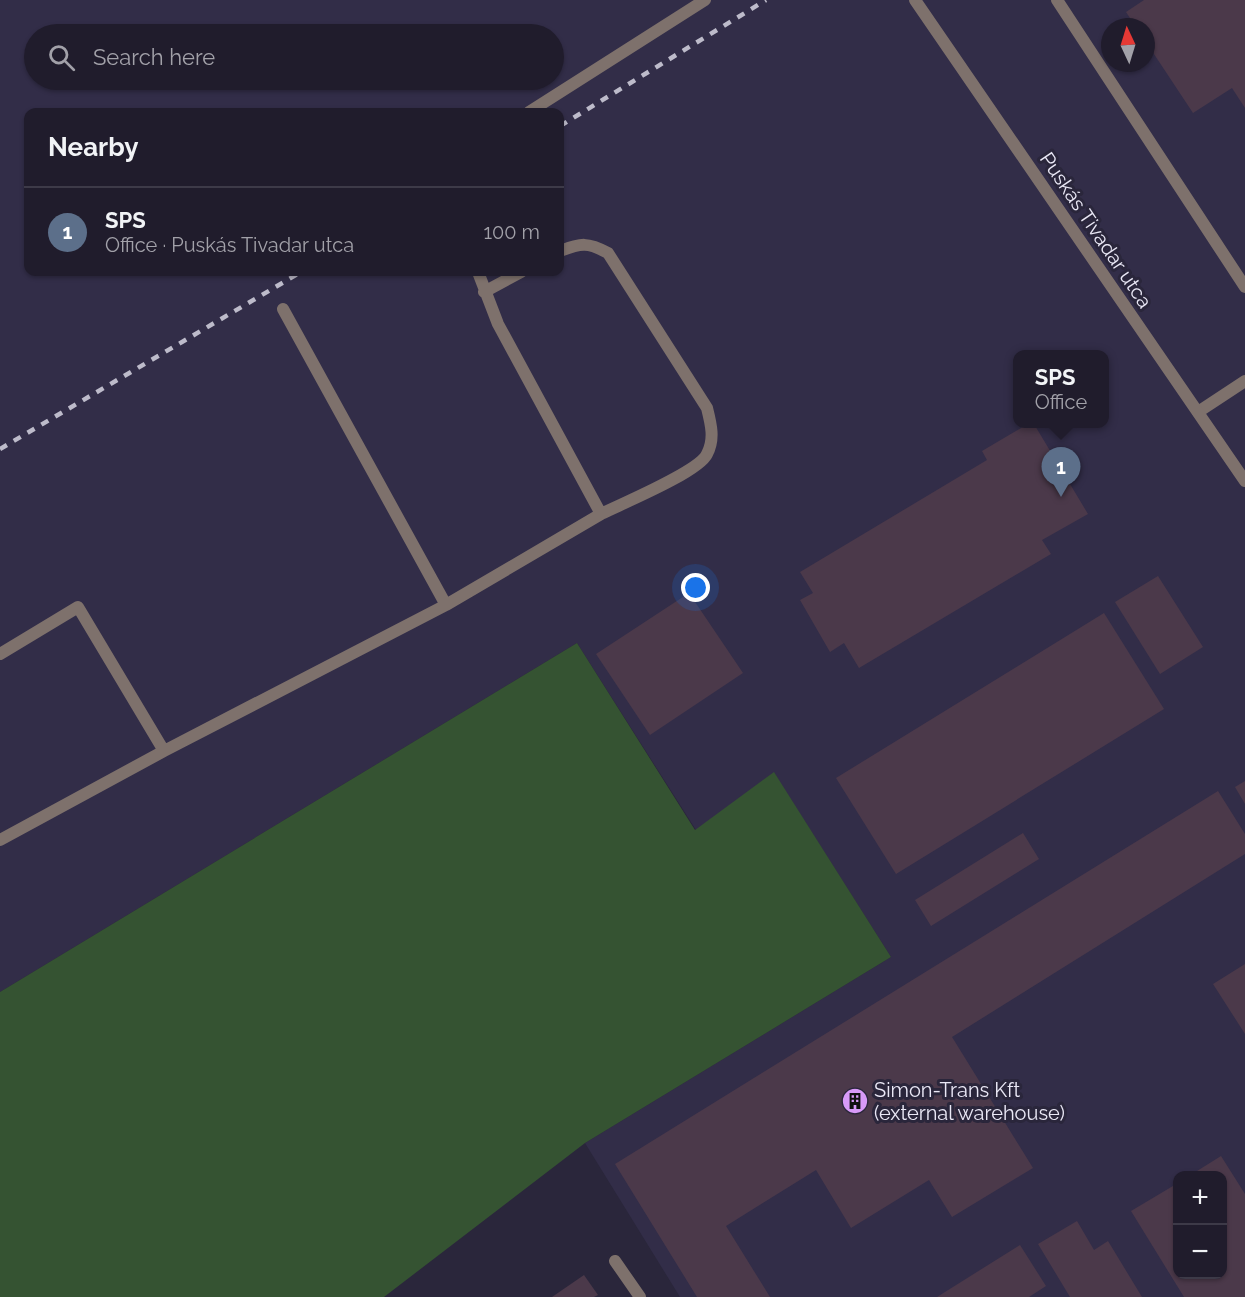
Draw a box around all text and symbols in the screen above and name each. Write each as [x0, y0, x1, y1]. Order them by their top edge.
north arrow [1101, 18, 1155, 72]
search box [24, 24, 564, 90]
icon: search [45, 41, 78, 74]
text: Search here [93, 44, 215, 70]
text: Nearby [48, 132, 138, 162]
street label: Puskás Tivadar utca [1035, 148, 1157, 312]
text: SPS [105, 207, 146, 233]
text: 1 [63, 220, 72, 244]
text: 100 m [483, 220, 540, 244]
text: Office · Puskás Tivadar utca [105, 233, 354, 257]
popup [1013, 350, 1109, 428]
text: SPS [1035, 364, 1076, 390]
text: Office [1035, 390, 1087, 414]
pin: 1 [1042, 448, 1080, 497]
your location [681, 573, 710, 602]
place label: Simon-Trans Kft (external warehouse) [874, 1078, 1065, 1125]
building icon: Simon-Trans Kft (external warehouse) [840, 1086, 870, 1116]
map controls [1173, 1171, 1227, 1279]
button: + [1173, 1171, 1227, 1225]
button: − [1173, 1225, 1227, 1279]

